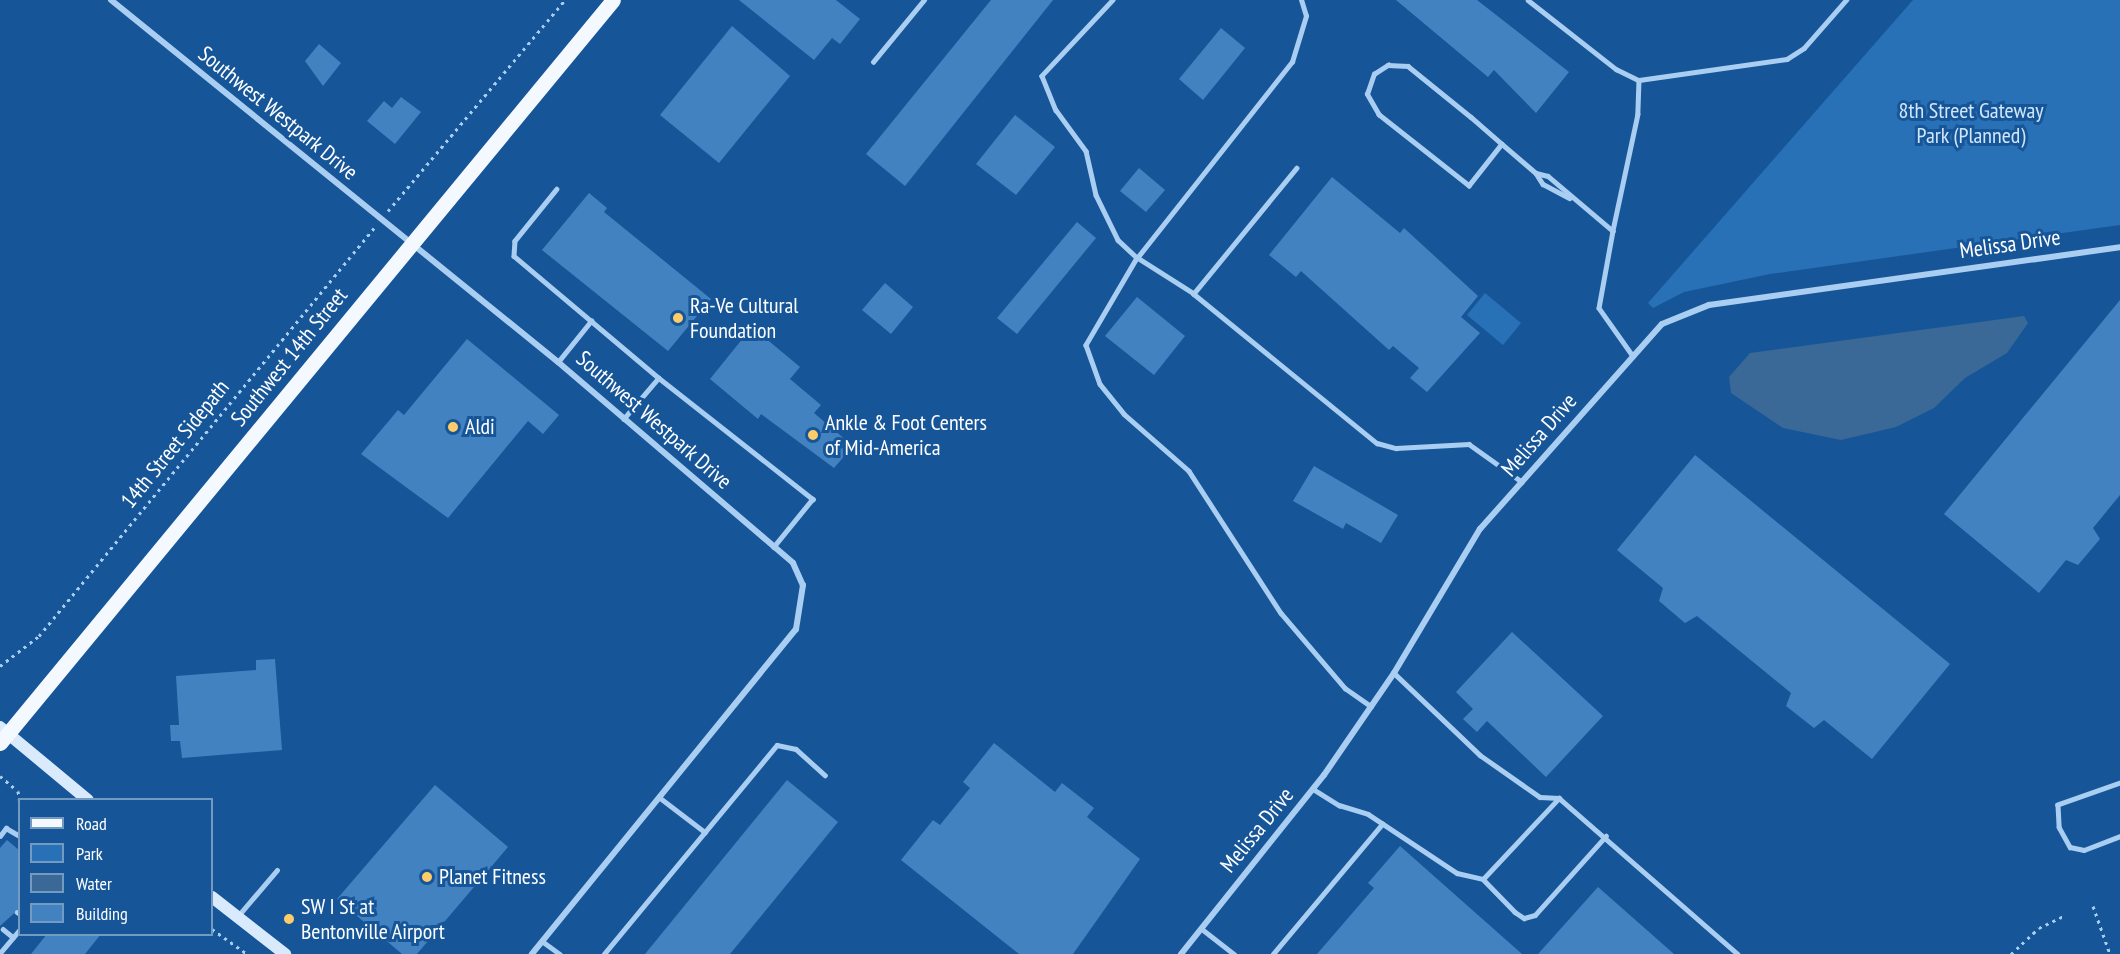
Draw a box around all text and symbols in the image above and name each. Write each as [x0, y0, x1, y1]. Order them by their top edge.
street label: Southwest Westpark Drive [193, 40, 363, 186]
park label: 8th Street Gateway Park (Planned) [1899, 97, 2043, 148]
street label: Melissa Drive [1958, 224, 2062, 264]
street label: Southwest 14th Street [225, 283, 353, 431]
place label: Ra-Ve Cultural Foundation [690, 292, 798, 344]
marker: Ra-Ve Cultural Foundation [671, 311, 685, 325]
street label: Southwest Westpark Drive [570, 345, 738, 495]
street label: 14th Street Sidepath [115, 375, 235, 513]
street label: Melissa Drive [1496, 388, 1582, 482]
place label: Ankle & Foot Centers of Mid-America [825, 409, 987, 460]
place label: Aldi [465, 414, 495, 440]
marker: Aldi [446, 420, 460, 434]
marker: Ankle & Foot Centers of Mid-America [806, 428, 820, 442]
street label: Melissa Drive [1215, 782, 1299, 878]
legend [18, 798, 213, 936]
text: Road [76, 812, 107, 835]
text: Park [76, 842, 103, 865]
place label: Planet Fitness [439, 864, 546, 890]
marker: Planet Fitness [420, 870, 434, 884]
text: Water [76, 872, 112, 895]
place label: SW I St at Bentonville Airport [301, 893, 445, 944]
text: Building [76, 902, 128, 925]
marker: SW I St at Bentonville Airport [282, 912, 296, 926]

